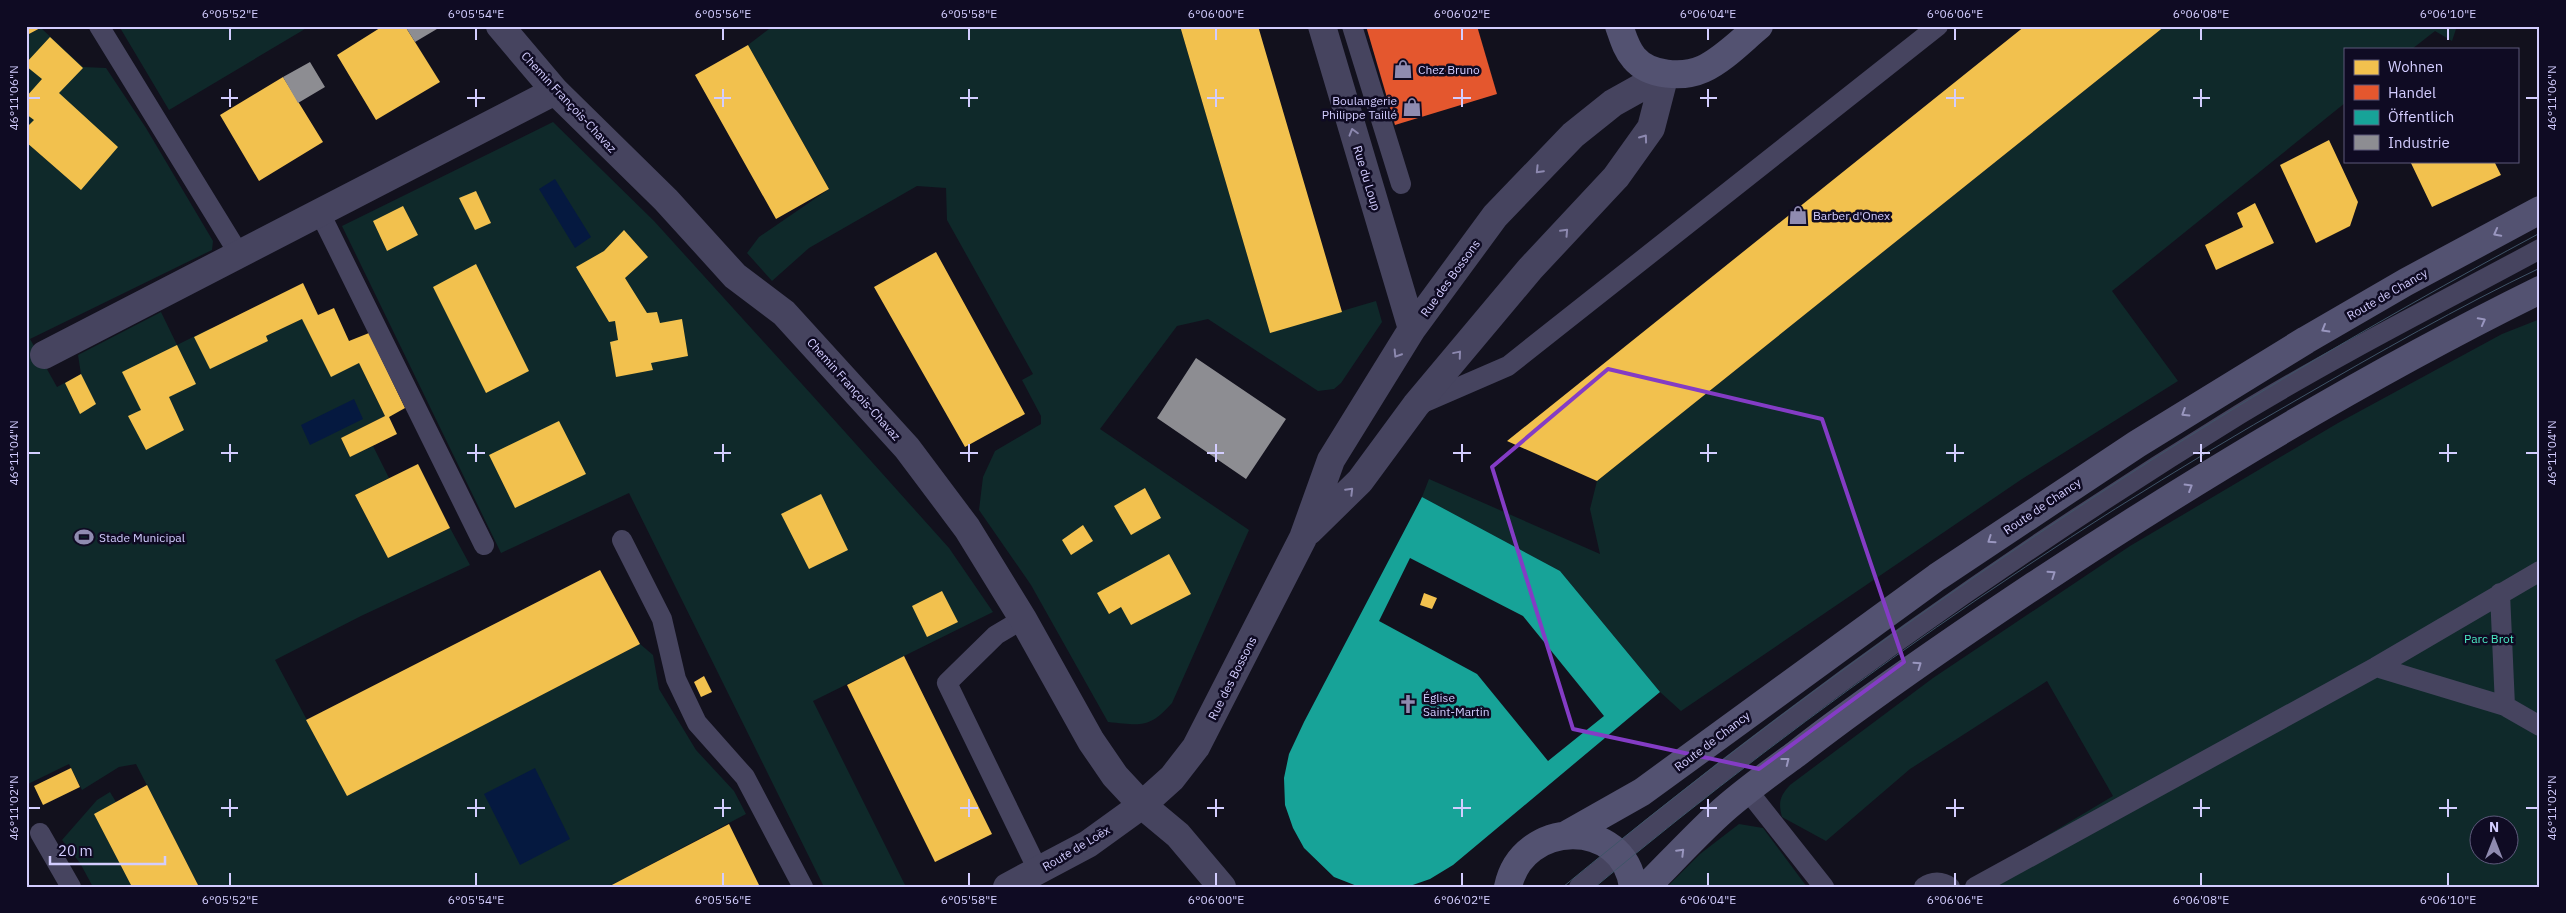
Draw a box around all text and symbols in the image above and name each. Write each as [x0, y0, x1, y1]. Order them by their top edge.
text: 6°05'52"E [202, 6, 258, 21]
text: 6°05'54"E [448, 6, 504, 21]
text: 6°05'56"E [695, 6, 751, 21]
text: 6°05'58"E [941, 6, 997, 21]
text: 6°06'00"E [1188, 6, 1244, 21]
text: 6°06'02"E [1434, 6, 1490, 21]
text: 6°06'04"E [1680, 6, 1736, 21]
text: 6°06'06"E [1927, 6, 1983, 21]
text: 6°06'08"E [2173, 6, 2229, 21]
text: 6°06'10"E [2420, 6, 2476, 21]
street label: Chemin François-Chavaz [518, 48, 620, 156]
legend [2344, 48, 2518, 162]
text: Wohnen [2388, 57, 2443, 76]
shop icon: Chez Bruno [1392, 58, 1414, 80]
place label: Chez Bruno [1418, 62, 1480, 77]
text: 46°11'06"N [6, 65, 21, 131]
text: 46°11'06"N [2544, 65, 2559, 131]
text: Handel [2388, 83, 2436, 102]
place label: Boulangerie Philippe Taillé [1322, 93, 1397, 122]
shop icon: Boulangerie Philippe Taillé [1401, 96, 1423, 118]
text: Öffentlich [2388, 107, 2454, 126]
one-way arrow [1348, 127, 1359, 136]
text: Industrie [2388, 133, 2450, 152]
one-way arrow [1638, 134, 1647, 144]
street label: Rue du Loup [1350, 144, 1384, 212]
one-way arrow [1536, 165, 1545, 174]
shop icon: Barber d'Onex [1787, 204, 1809, 226]
place label: Barber d'Onex [1813, 208, 1890, 223]
one-way arrow [2493, 227, 2502, 237]
one-way arrow [1559, 228, 1568, 237]
street label: Rue des Bossons [1417, 236, 1483, 320]
street label: Route de Chancy [2344, 265, 2430, 323]
one-way arrow [2476, 317, 2485, 327]
one-way arrow [2321, 323, 2330, 333]
street label: Chemin François-Chavaz [804, 335, 904, 444]
one-way arrow [1394, 349, 1404, 358]
one-way arrow [1453, 351, 1462, 360]
one-way arrow [2182, 407, 2191, 417]
text: 46°11'04"N [6, 420, 21, 486]
text: 46°11'04"N [2544, 420, 2559, 486]
street label: Route de Chancy [2000, 474, 2084, 538]
one-way arrow [2184, 483, 2193, 493]
one-way arrow [1344, 488, 1353, 497]
sports icon: Stade Municipal [73, 526, 95, 548]
place label: Stade Municipal [99, 530, 185, 545]
one-way arrow [1987, 534, 1996, 543]
one-way arrow [2047, 571, 2056, 580]
park label: Parc Brot [2464, 631, 2514, 646]
street label: Rue des Bossons [1205, 634, 1260, 722]
one-way arrow [1912, 662, 1921, 671]
place label: Église Saint-Martin [1423, 690, 1490, 719]
church icon: Église Saint-Martin [1397, 693, 1419, 715]
street label: Route de Chancy [1671, 708, 1753, 774]
one-way arrow [1781, 757, 1790, 766]
text: 46°11'02"N [6, 775, 21, 841]
text: 46°11'02"N [2544, 775, 2559, 841]
north arrow [2468, 816, 2518, 866]
text: N [2489, 818, 2499, 836]
street label: Route de Loëx [1040, 822, 1112, 874]
scale bar [50, 833, 165, 865]
text: 20 m [58, 841, 93, 860]
one-way arrow [1675, 849, 1684, 858]
text: 6°05'52"E [202, 892, 258, 907]
text: 6°05'54"E [448, 892, 504, 907]
text: 6°05'56"E [695, 892, 751, 907]
text: 6°05'58"E [941, 892, 997, 907]
text: 6°06'00"E [1188, 892, 1244, 907]
text: 6°06'02"E [1434, 892, 1490, 907]
text: 6°06'04"E [1680, 892, 1736, 907]
text: 6°06'06"E [1927, 892, 1983, 907]
text: 6°06'08"E [2173, 892, 2229, 907]
text: 6°06'10"E [2420, 892, 2476, 907]

